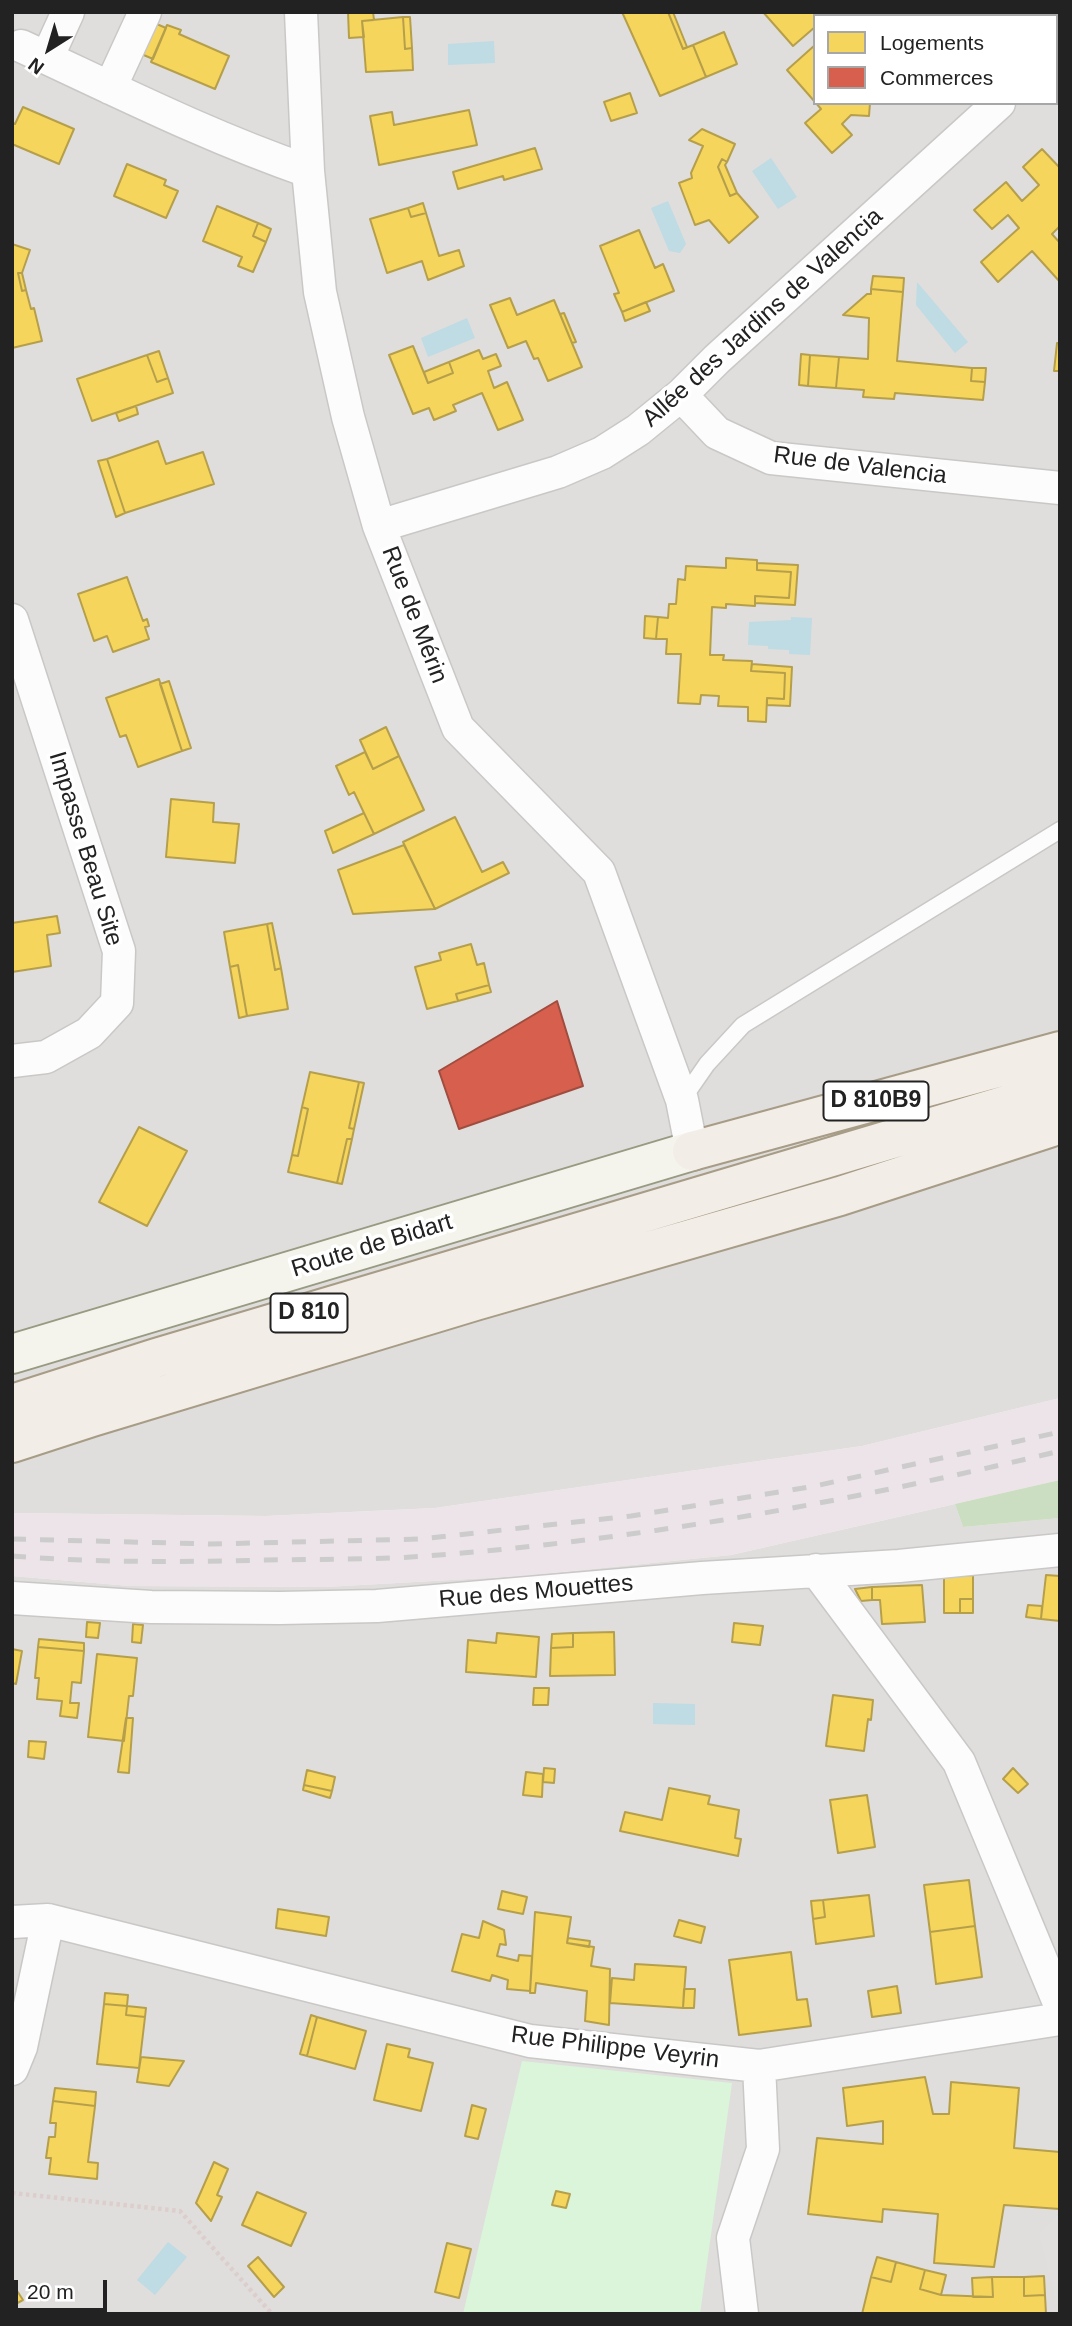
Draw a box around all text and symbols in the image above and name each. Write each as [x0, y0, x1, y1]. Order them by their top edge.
north arrow [14, 14, 84, 84]
legend [813, 14, 1058, 105]
text: Logements [880, 31, 984, 54]
text: N [24, 54, 48, 79]
text: Commerces [880, 66, 993, 89]
street label: Allée des Jardins de Valencia [637, 203, 889, 433]
street label: Rue de Valencia [772, 441, 948, 491]
street label: Rue de Mérin [375, 543, 453, 687]
street label: Impasse Beau Site [42, 748, 128, 950]
road number: D 810B9 [824, 1082, 928, 1120]
street label: Route de Bidart [288, 1208, 456, 1284]
road number: D 810 [270, 1294, 348, 1332]
street label: Rue des Mouettes [438, 1569, 634, 1615]
street label: Rue Philippe Veyrin [509, 2021, 721, 2075]
scale bar [18, 2266, 110, 2310]
text: 20 m [27, 2280, 74, 2303]

